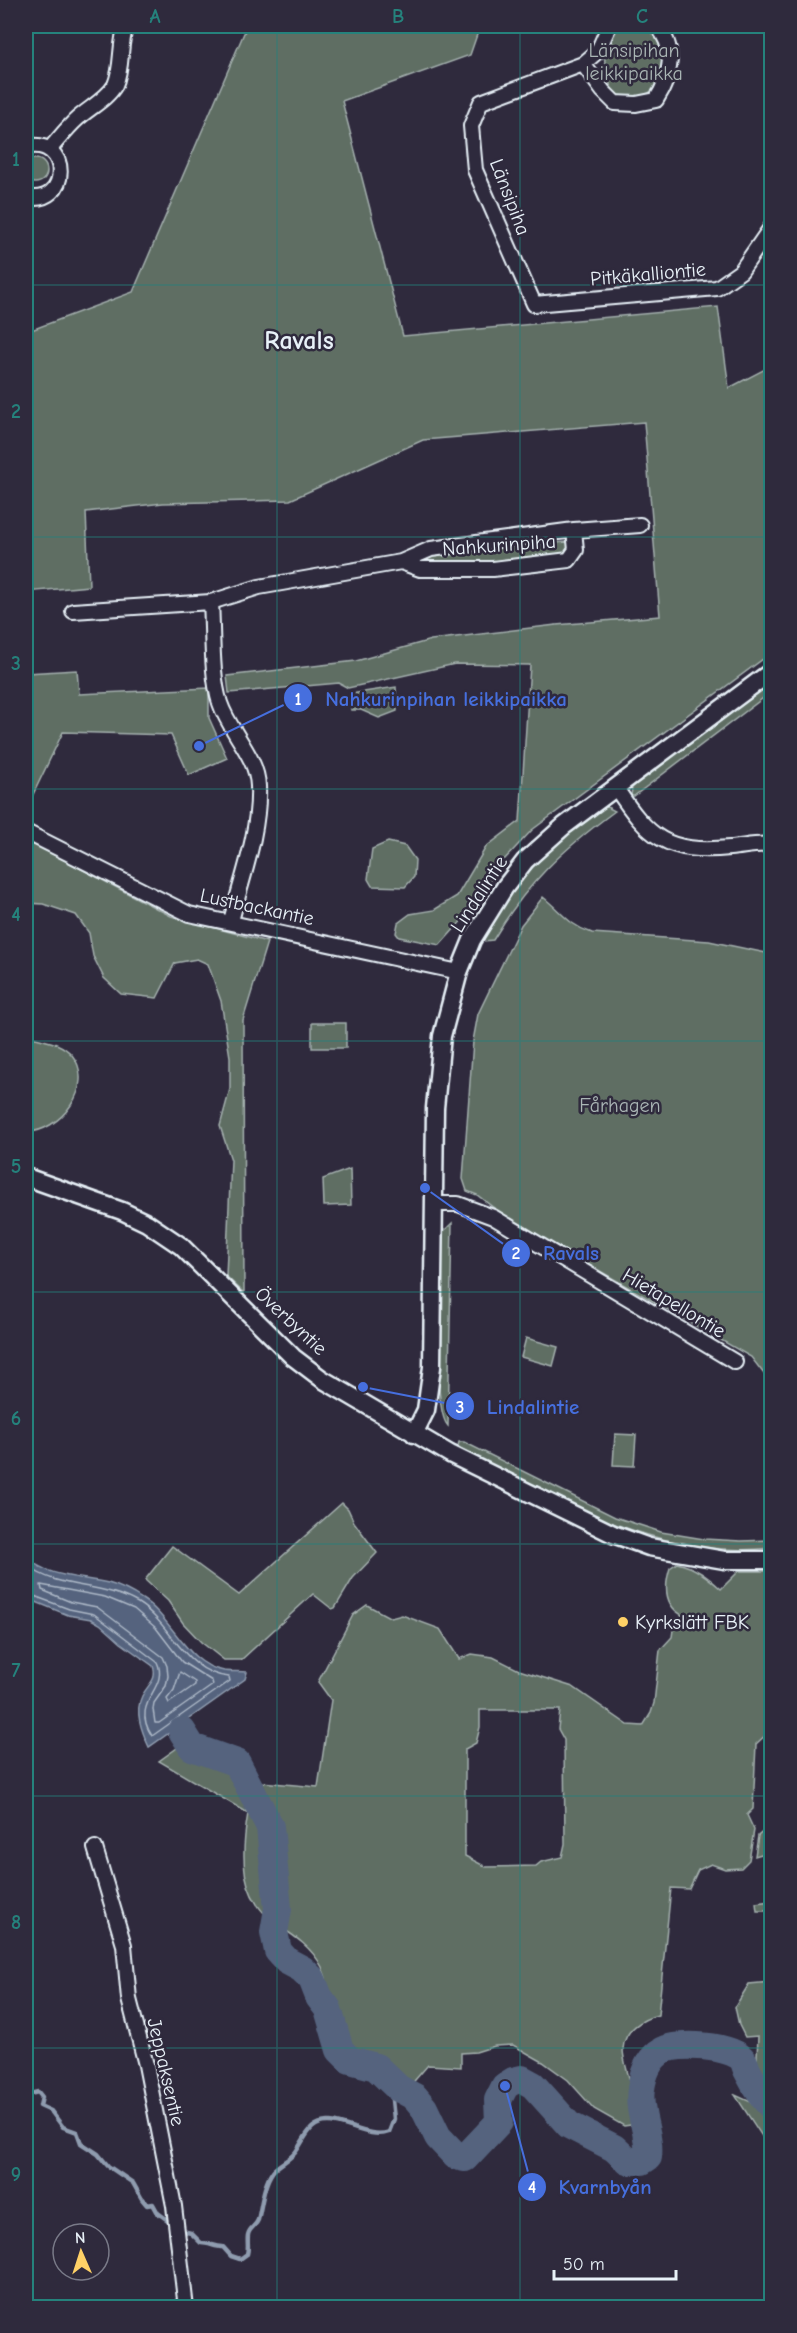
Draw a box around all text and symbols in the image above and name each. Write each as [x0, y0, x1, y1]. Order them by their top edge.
text: A [149, 5, 161, 28]
text: B [392, 5, 404, 28]
text: C [636, 5, 648, 28]
park label: Länsipihan leikkipaikka [585, 39, 683, 85]
text: 1 [12, 148, 20, 171]
street label: Länsipiha [485, 155, 535, 239]
street label: Pitkäkalliontie [589, 257, 707, 291]
district label: Ravals [264, 326, 334, 356]
text: 2 [11, 400, 21, 423]
street label: Nahkurinpiha [441, 530, 557, 560]
text: 3 [11, 652, 21, 675]
callout: Nahkurinpihan leikkipaikka [283, 679, 579, 718]
text: Nahkurinpihan leikkipaikka [325, 687, 567, 711]
text: 1 [294, 689, 302, 710]
street label: Lindalintie [446, 851, 512, 937]
street label: Lustbackantie [198, 884, 316, 930]
text: 4 [11, 903, 21, 926]
park label: Fårhagen [579, 1094, 661, 1117]
text: 5 [11, 1155, 21, 1178]
callout: Ravals [501, 1234, 612, 1273]
text: Ravals [543, 1241, 599, 1265]
text: 2 [512, 1243, 521, 1264]
street label: Hietapellontie [618, 1263, 730, 1343]
street label: Överbyntie [250, 1282, 332, 1360]
callout: Lindalintie [445, 1387, 592, 1426]
text: Lindalintie [487, 1395, 579, 1419]
text: 3 [456, 1397, 464, 1418]
text: 6 [11, 1407, 21, 1430]
place label: Kyrkslätt FBK [635, 1611, 749, 1634]
marker: Kyrkslätt FBK [616, 1615, 630, 1629]
text: 7 [12, 1659, 21, 1682]
text: 8 [11, 1911, 21, 1934]
street label: Jeppaksentie [142, 2016, 190, 2128]
text: 9 [11, 2163, 21, 2186]
callout: Kvarnbyån [517, 2167, 664, 2206]
text: Kvarnbyån [558, 2175, 652, 2199]
text: 4 [528, 2177, 536, 2198]
north arrow [51, 2222, 111, 2282]
text: N [75, 2229, 86, 2247]
scale bar [554, 2243, 676, 2281]
text: 50 m [563, 2254, 605, 2275]

